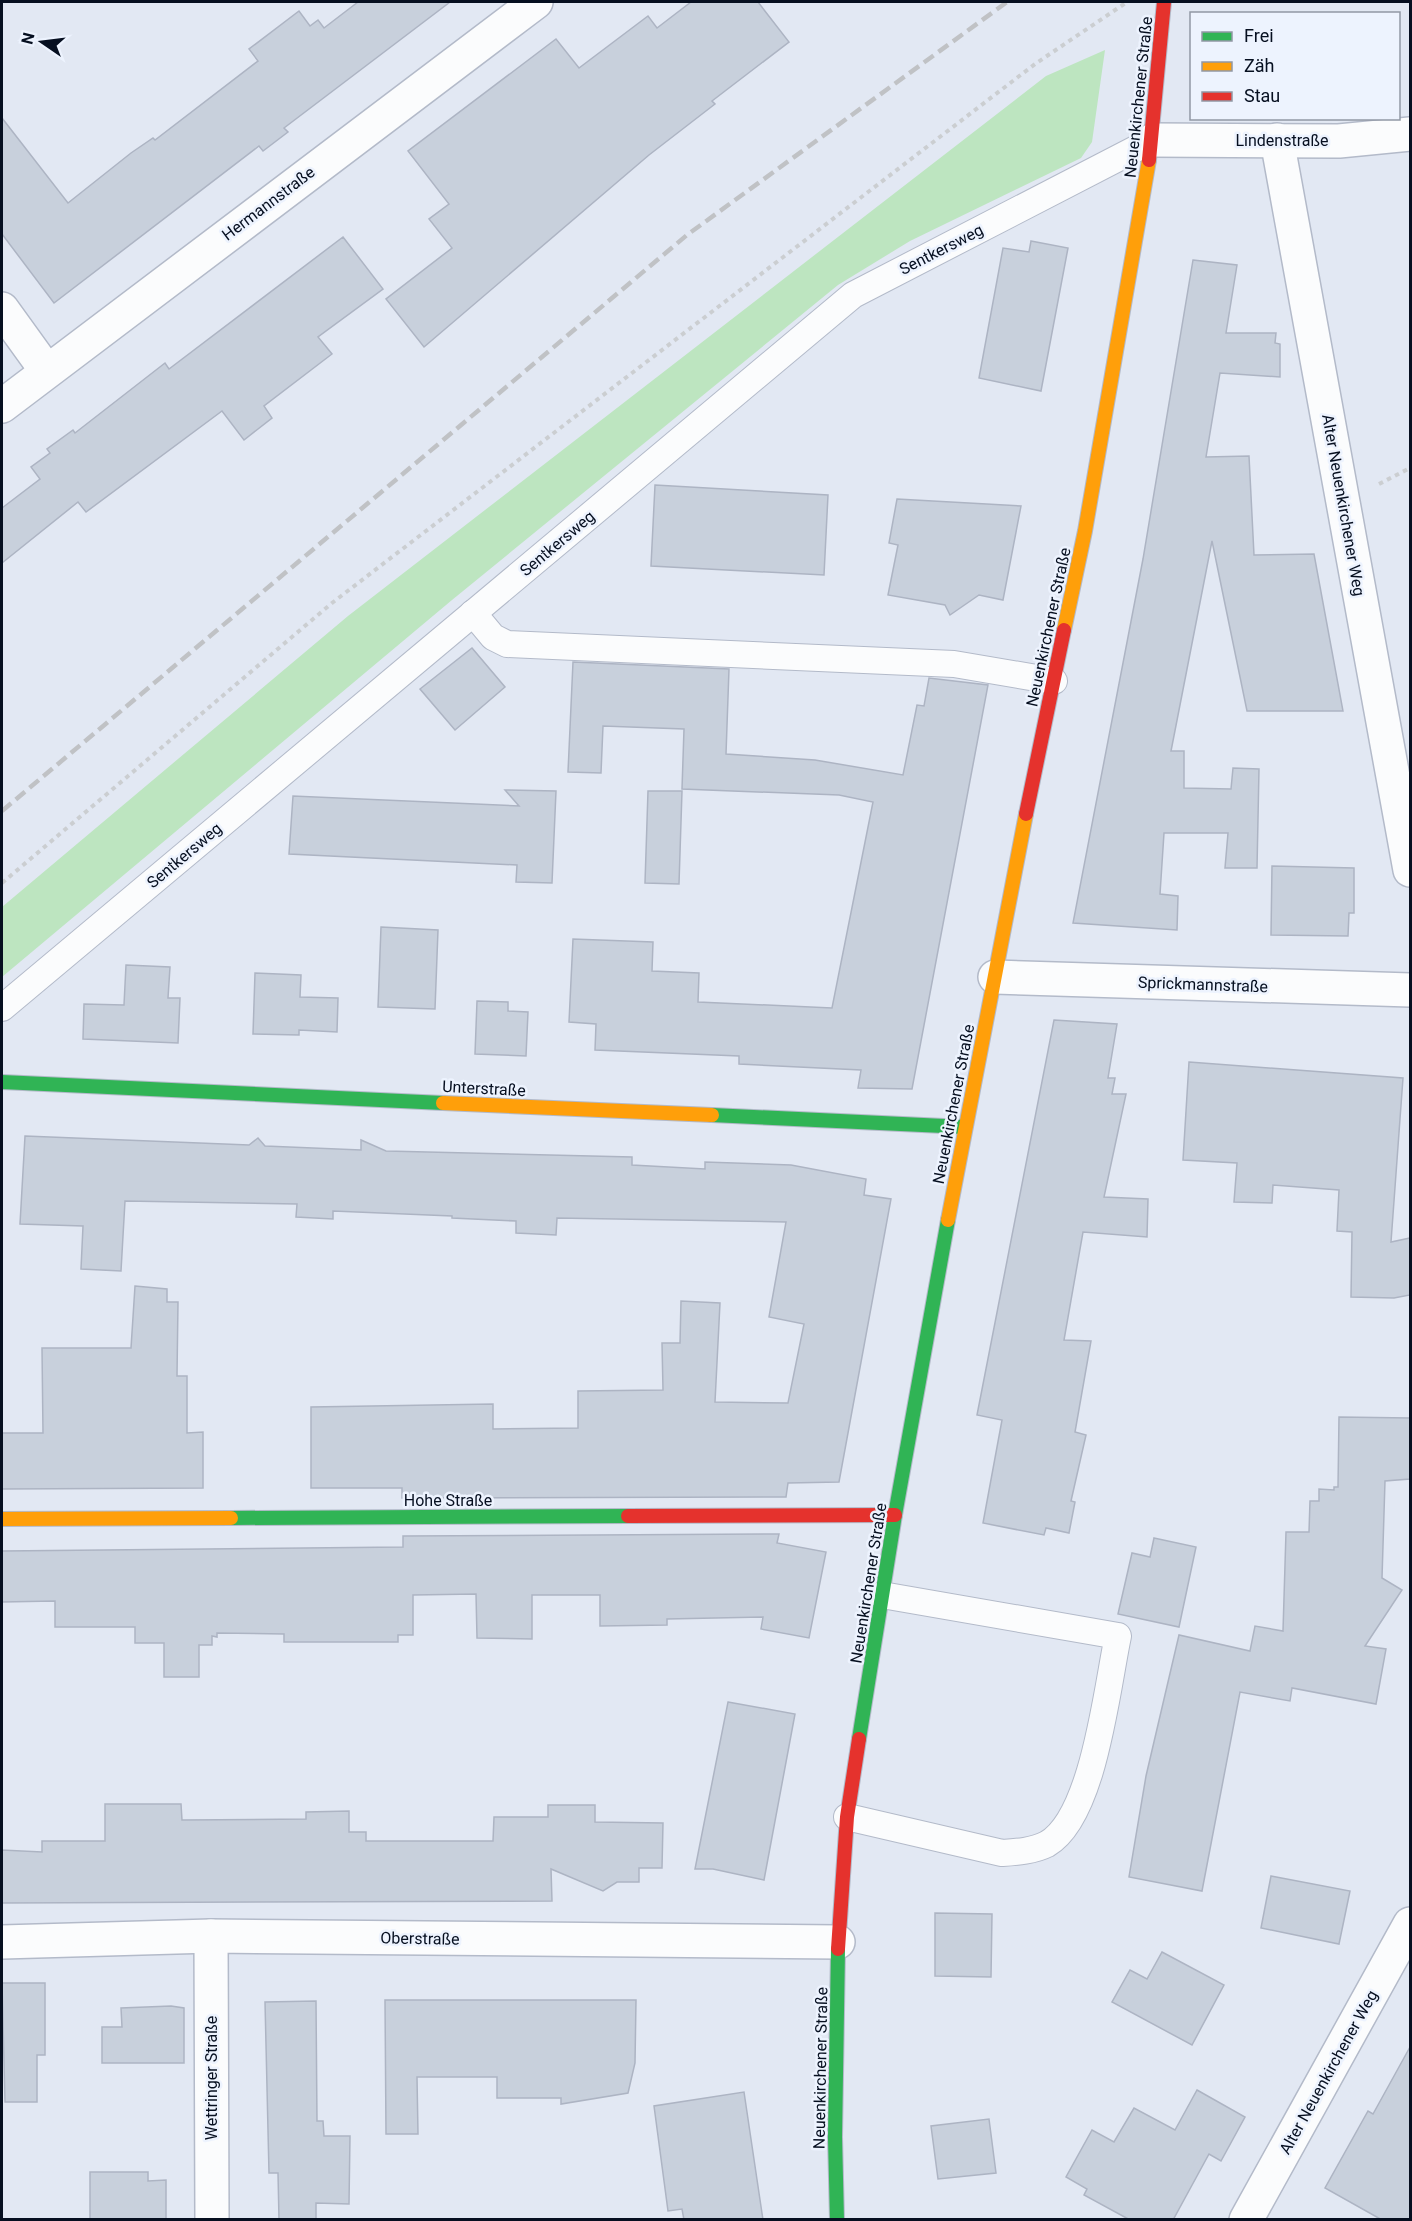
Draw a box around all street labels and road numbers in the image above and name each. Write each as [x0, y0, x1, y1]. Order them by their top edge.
street label: Neuenkirchener Straße [1121, 15, 1156, 179]
street label: Lindenstraße [1236, 131, 1329, 150]
street label: Hermannstraße [218, 162, 318, 244]
street label: Sentkersweg [896, 220, 986, 279]
street label: Alter Neuenkirchener Weg [1318, 413, 1369, 598]
street label: Sentkersweg [516, 507, 599, 580]
street label: Neuenkirchener Straße [1022, 546, 1075, 708]
street label: Sentkersweg [143, 819, 226, 892]
street label: Sprickmannstraße [1138, 973, 1268, 996]
street label: Neuenkirchener Straße [929, 1023, 978, 1186]
street label: Unterstraße [442, 1077, 526, 1100]
street label: Hohe Straße [404, 1491, 492, 1510]
street label: Neuenkirchener Straße [846, 1501, 891, 1665]
street label: Oberstraße [380, 1928, 460, 1949]
street label: Neuenkirchener Straße [810, 1987, 831, 2149]
street label: Alter Neuenkirchener Weg [1275, 1987, 1381, 2158]
street label: Wettringer Straße [202, 2016, 221, 2140]

